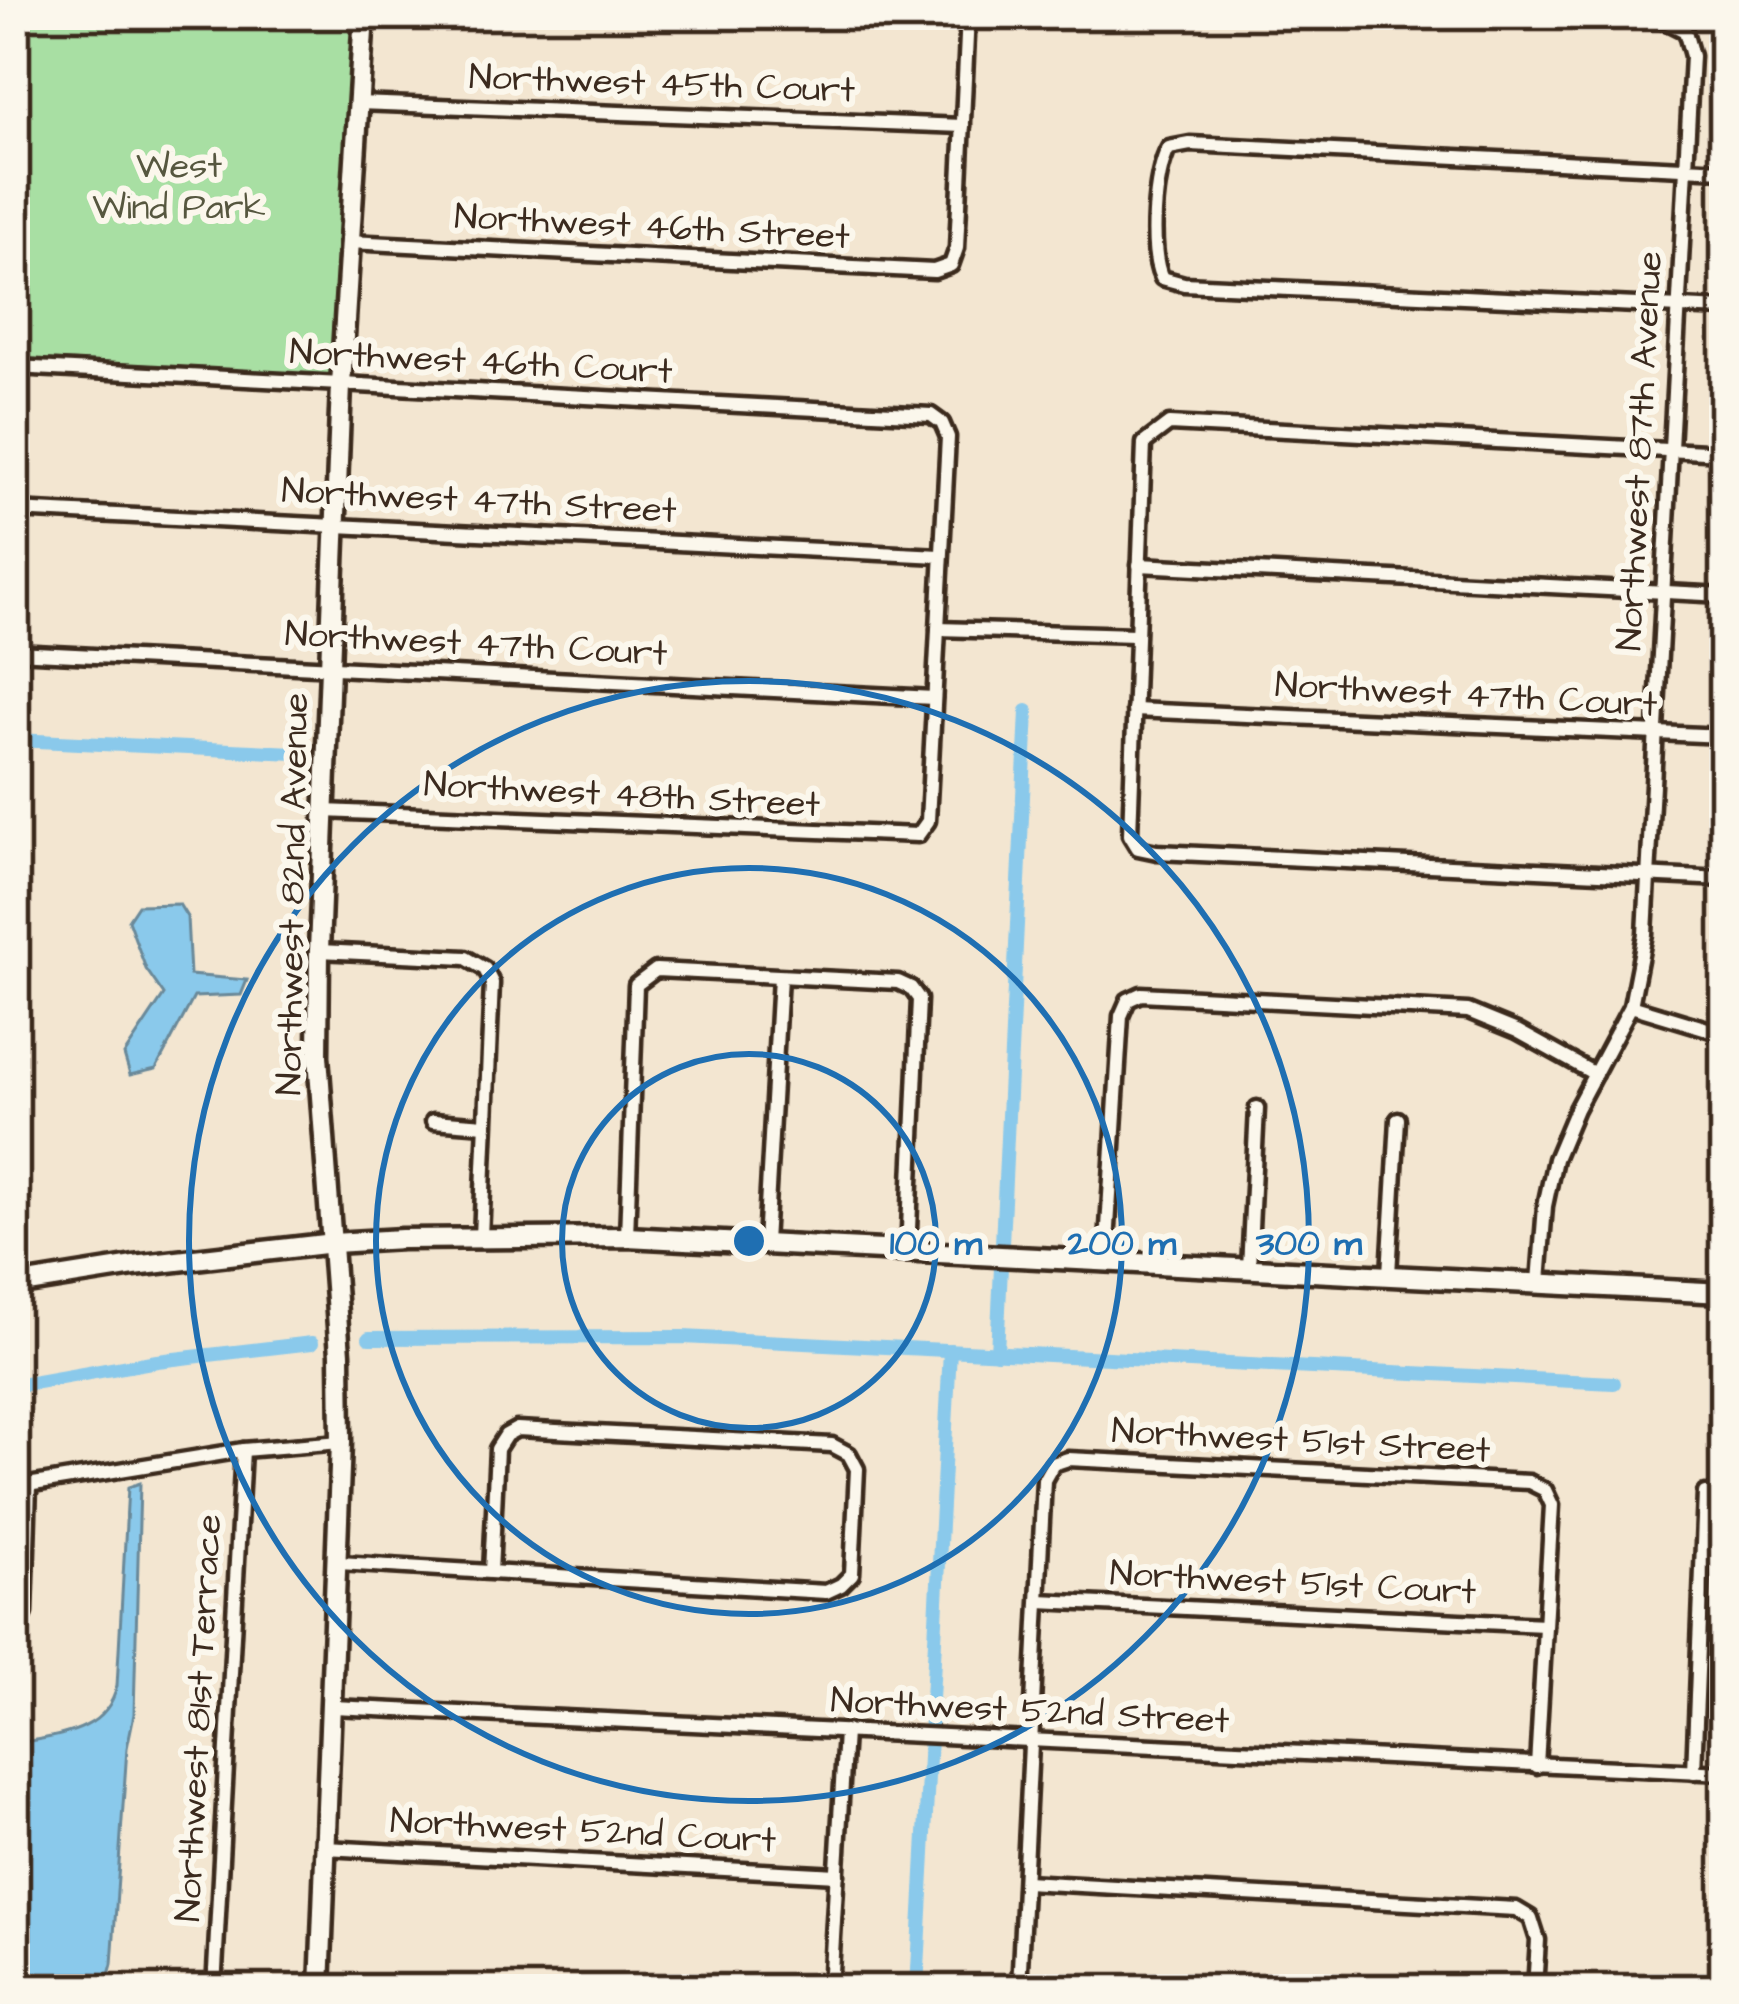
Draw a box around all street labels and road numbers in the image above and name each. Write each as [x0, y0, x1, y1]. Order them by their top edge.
street label: Northwest 45th Court [468, 52, 856, 116]
street label: Northwest 46th Street [453, 191, 851, 263]
street label: Northwest 87th Avenue [1604, 250, 1676, 652]
street label: Northwest 46th Court [288, 327, 674, 398]
street label: Northwest 47th Street [280, 465, 678, 537]
street label: Northwest 47th Court [284, 609, 669, 679]
street label: Northwest 47th Court [1274, 660, 1659, 730]
street label: Northwest 82nd Avenue [264, 692, 322, 1096]
street label: Northwest 48th Street [423, 759, 822, 831]
street label: Northwest 51st Street [1110, 1406, 1492, 1476]
street label: Northwest 81st Terrace [163, 1513, 235, 1923]
street label: Northwest 51st Court [1109, 1548, 1478, 1618]
street label: Northwest 52nd Street [830, 1675, 1231, 1747]
street label: Northwest 52nd Court [389, 1795, 778, 1867]

